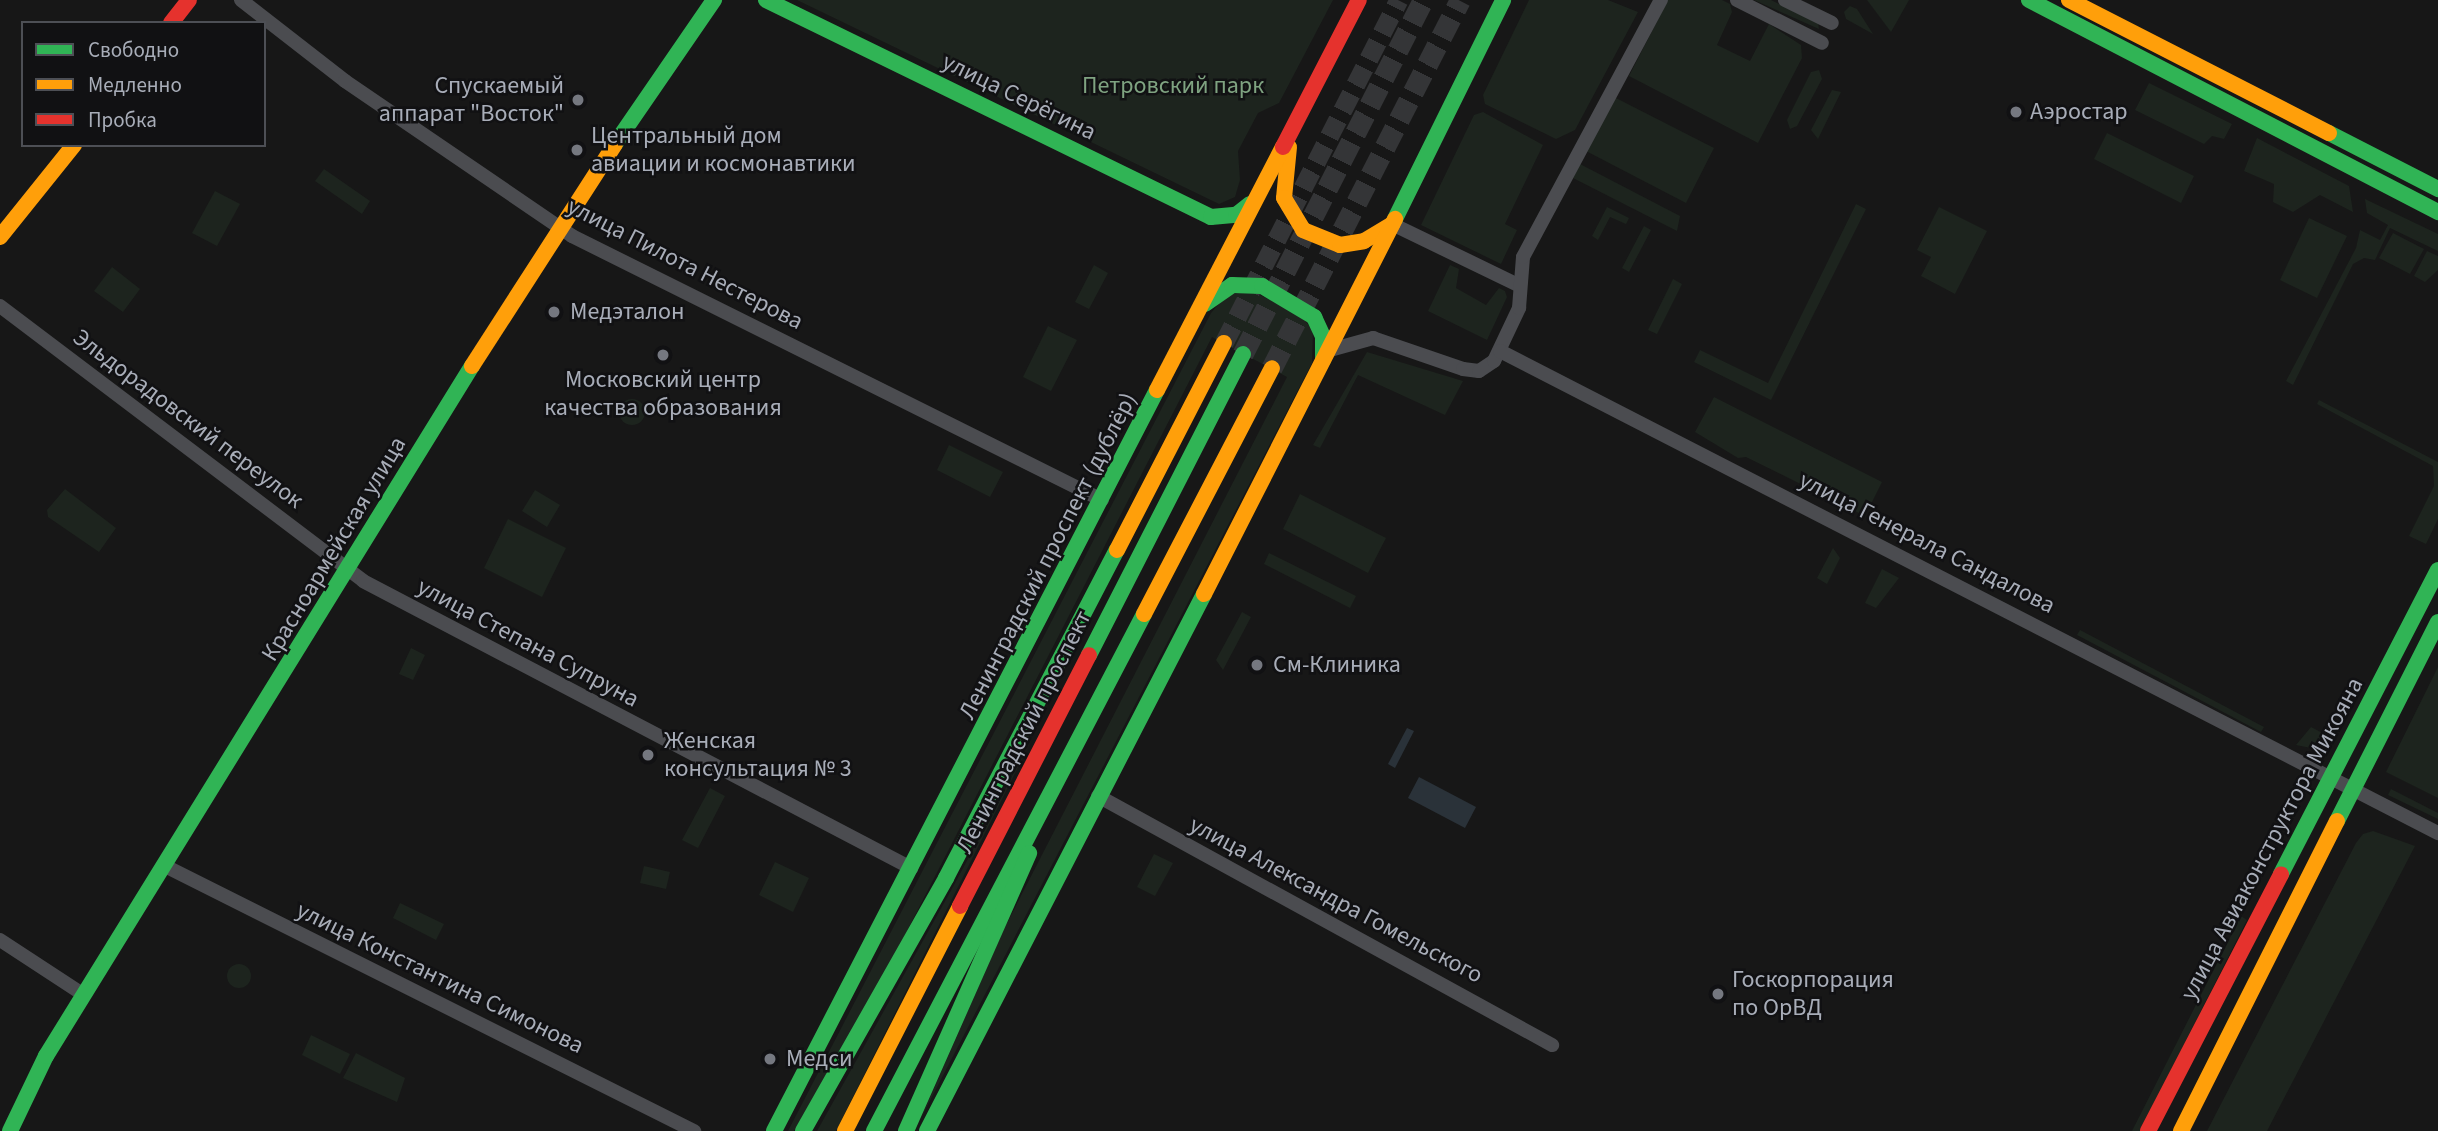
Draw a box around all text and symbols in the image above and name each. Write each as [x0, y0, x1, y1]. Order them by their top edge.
legend [21, 21, 266, 147]
text: Свободно [88, 35, 179, 65]
street label: улица Серёгина [937, 47, 1101, 147]
text: Медленно [88, 70, 182, 100]
place label: Спускаемый аппарат "Восток" [379, 72, 564, 128]
park label: Петровский парк [1082, 72, 1264, 100]
marker: Спускаемый аппарат "Восток" [570, 92, 586, 108]
place label: Аэростар [2030, 98, 2128, 126]
marker: Аэростар [2008, 104, 2024, 120]
text: Пробка [88, 105, 157, 135]
place label: Центральный дом авиации и космонавтики [591, 122, 855, 178]
marker: Центральный дом авиации и космонавтики [569, 142, 585, 158]
street label: улица Пилота Нестерова [562, 192, 808, 336]
place label: Медэталон [570, 298, 685, 326]
marker: Медэталон [544, 302, 564, 322]
street label: Эльдорадовский переулок [67, 323, 309, 515]
marker: Московский центр качества образования [655, 347, 671, 363]
place label: Московский центр качества образования [544, 366, 782, 422]
street label: Ленинградский проспект (дублёр) [953, 388, 1143, 724]
street label: Красноармейская улица [255, 431, 413, 667]
street label: улица Генерала Сандалова [1794, 466, 2060, 620]
street label: улица Степана Супруна [412, 572, 644, 714]
street label: Ленинградский проспект [950, 606, 1098, 858]
place label: См-Клиника [1273, 651, 1401, 679]
marker: См-Клиника [1247, 655, 1267, 675]
street label: улица Авиаконструктора Микояна [2175, 673, 2369, 1005]
place label: Женская консультация № 3 [664, 727, 852, 783]
marker: Женская консультация № 3 [638, 745, 658, 765]
street label: улица Александра Гомельского [1184, 810, 1488, 990]
street label: улица Константина Симонова [292, 896, 588, 1060]
place label: Госкорпорация по ОрВД [1732, 966, 1894, 1022]
marker: Госкорпорация по ОрВД [1710, 986, 1726, 1002]
place label: Медси [786, 1045, 853, 1073]
marker: Медси [760, 1049, 780, 1069]

